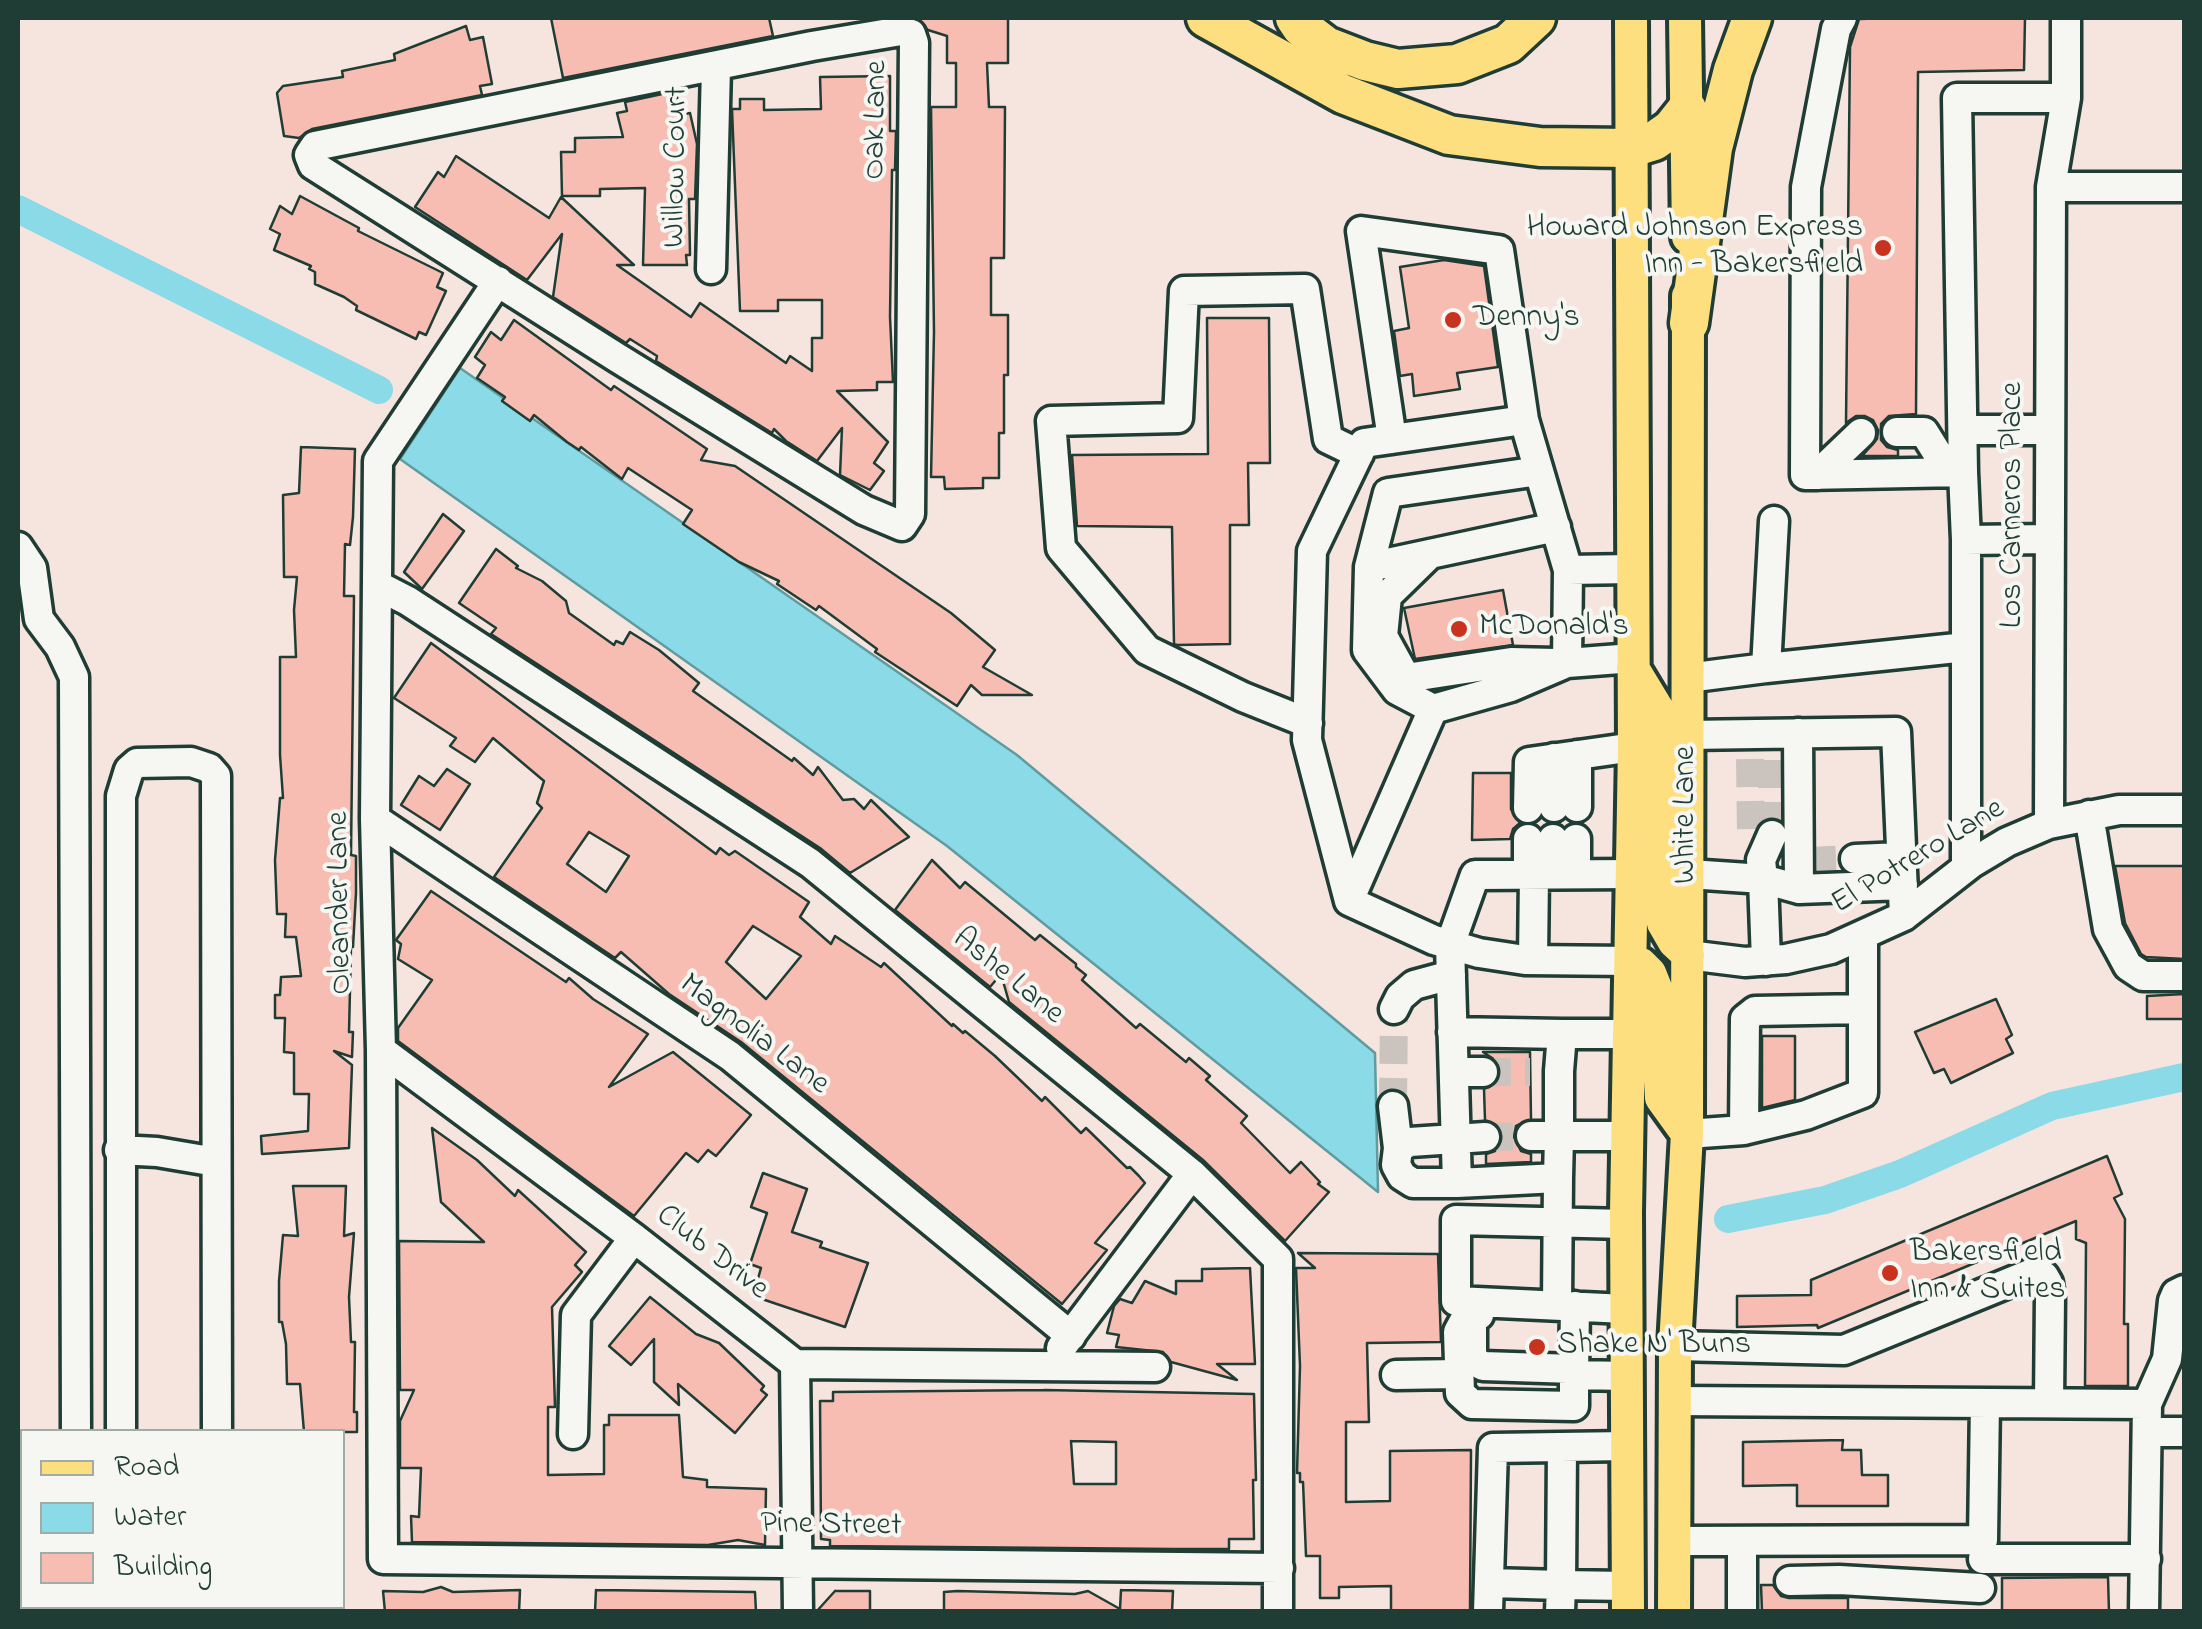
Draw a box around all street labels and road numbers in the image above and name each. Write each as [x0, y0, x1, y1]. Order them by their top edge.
street label: Oak Lane [858, 60, 898, 180]
street label: Willow Court [657, 86, 699, 248]
street label: Los Carneros Place [1996, 382, 2034, 628]
street label: White Lane [1669, 746, 1707, 884]
street label: El Potrero Lane [1826, 791, 2012, 925]
street label: Oleander Lane [321, 811, 363, 995]
street label: Ashe Lane [943, 921, 1071, 1035]
street label: Magnolia Lane [670, 967, 836, 1105]
street label: Club Drive [647, 1198, 775, 1310]
street label: Pine Street [760, 1507, 902, 1547]

